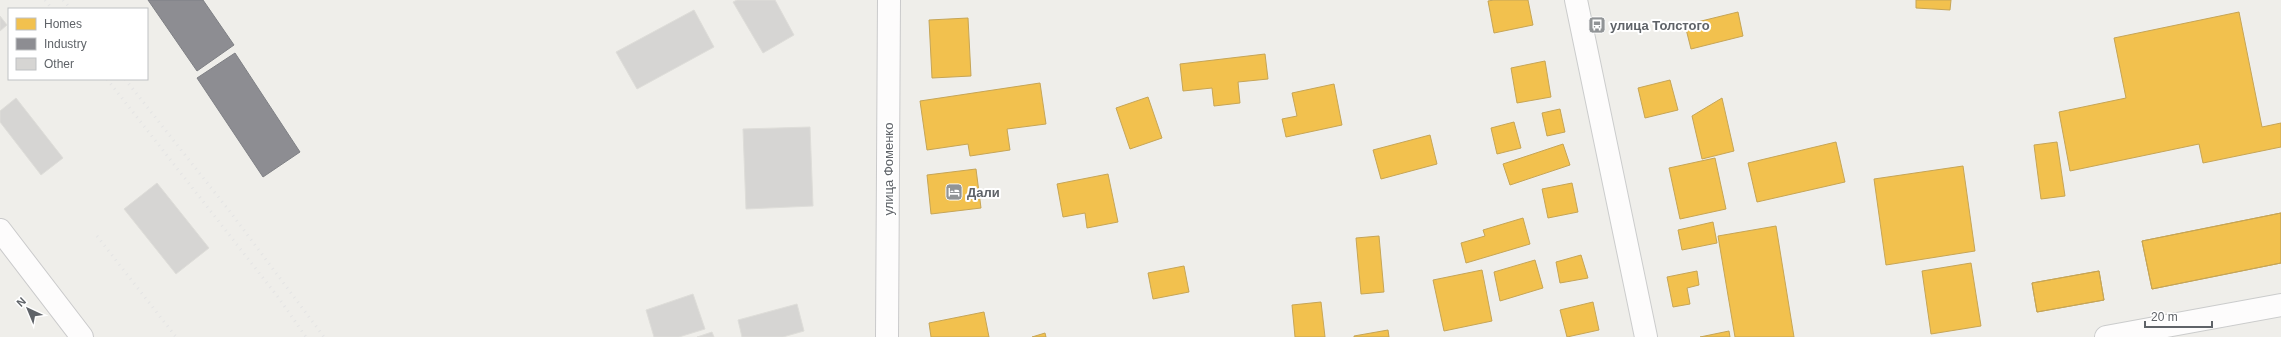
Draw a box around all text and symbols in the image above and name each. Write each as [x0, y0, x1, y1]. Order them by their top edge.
legend [8, 8, 148, 80]
bus stop icon: улица Толстого [1587, 15, 1607, 35]
text: Homes [44, 17, 82, 31]
place label: улица Толстого [1610, 18, 1710, 33]
text: Industry [44, 37, 87, 51]
text: Other [44, 57, 74, 71]
street label: улица Фоменко [881, 123, 896, 215]
hotel icon: Дали [944, 182, 964, 202]
place label: Дали [967, 185, 1000, 200]
north arrow [8, 289, 48, 329]
text: N [14, 295, 28, 309]
scale bar [2145, 303, 2212, 329]
text: 20 m [2151, 310, 2178, 324]

